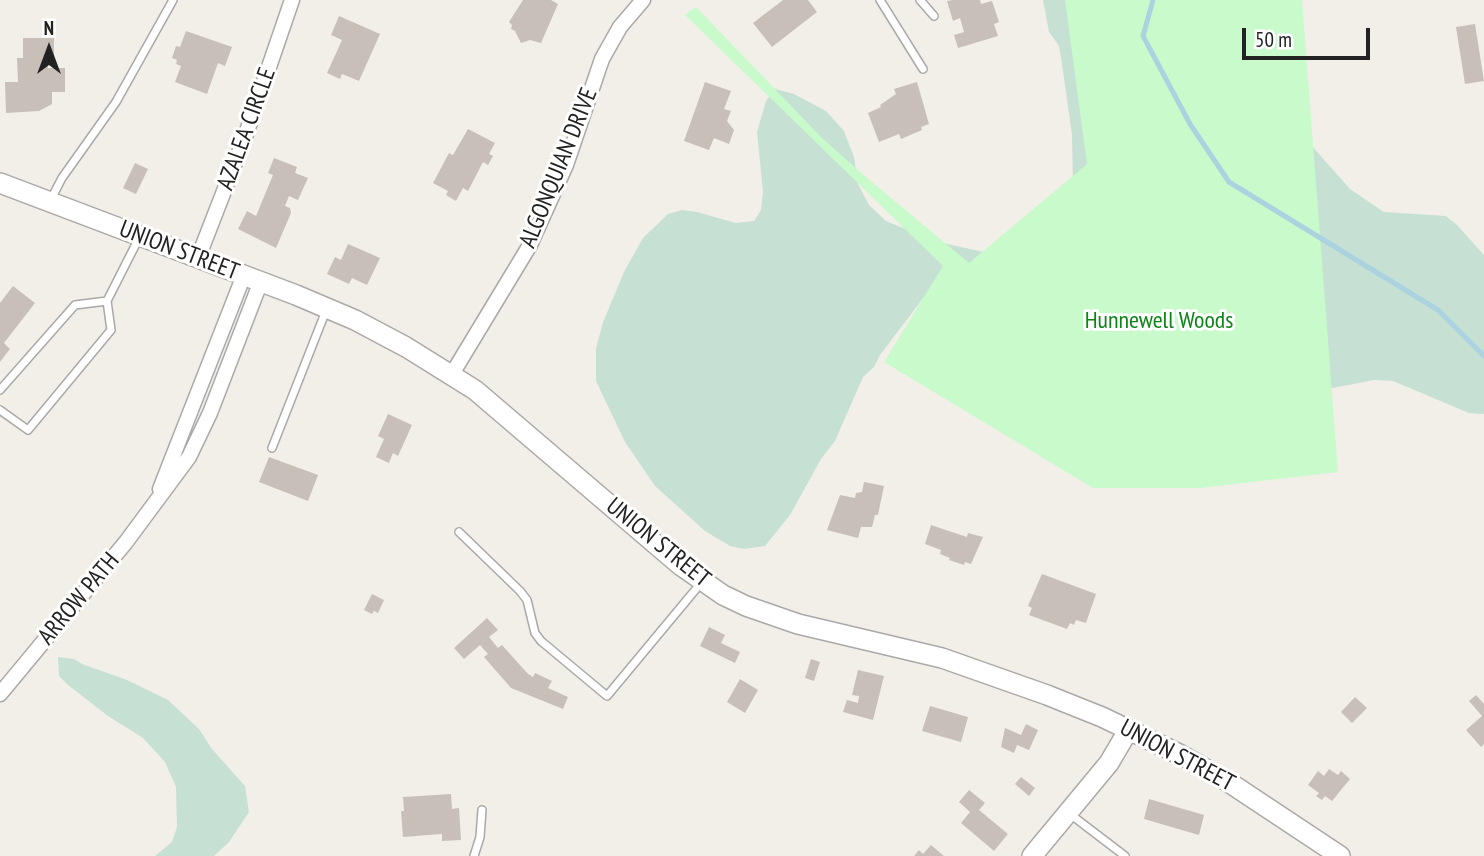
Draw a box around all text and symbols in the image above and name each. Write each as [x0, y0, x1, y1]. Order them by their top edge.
north arrow [14, 14, 84, 84]
scale bar [1246, 14, 1374, 58]
text: N [44, 16, 54, 40]
text: 50 m [1255, 26, 1292, 53]
street label: AZALEA CIRCLE [212, 64, 282, 194]
street label: ALGONQUIAN DRIVE [514, 84, 604, 252]
street label: UNION STREET [115, 215, 243, 287]
park label: Hunnewell Woods [1085, 307, 1233, 335]
street label: UNION STREET [600, 492, 716, 594]
street label: ARROW PATH [32, 547, 126, 651]
street label: UNION STREET [1115, 714, 1239, 798]

